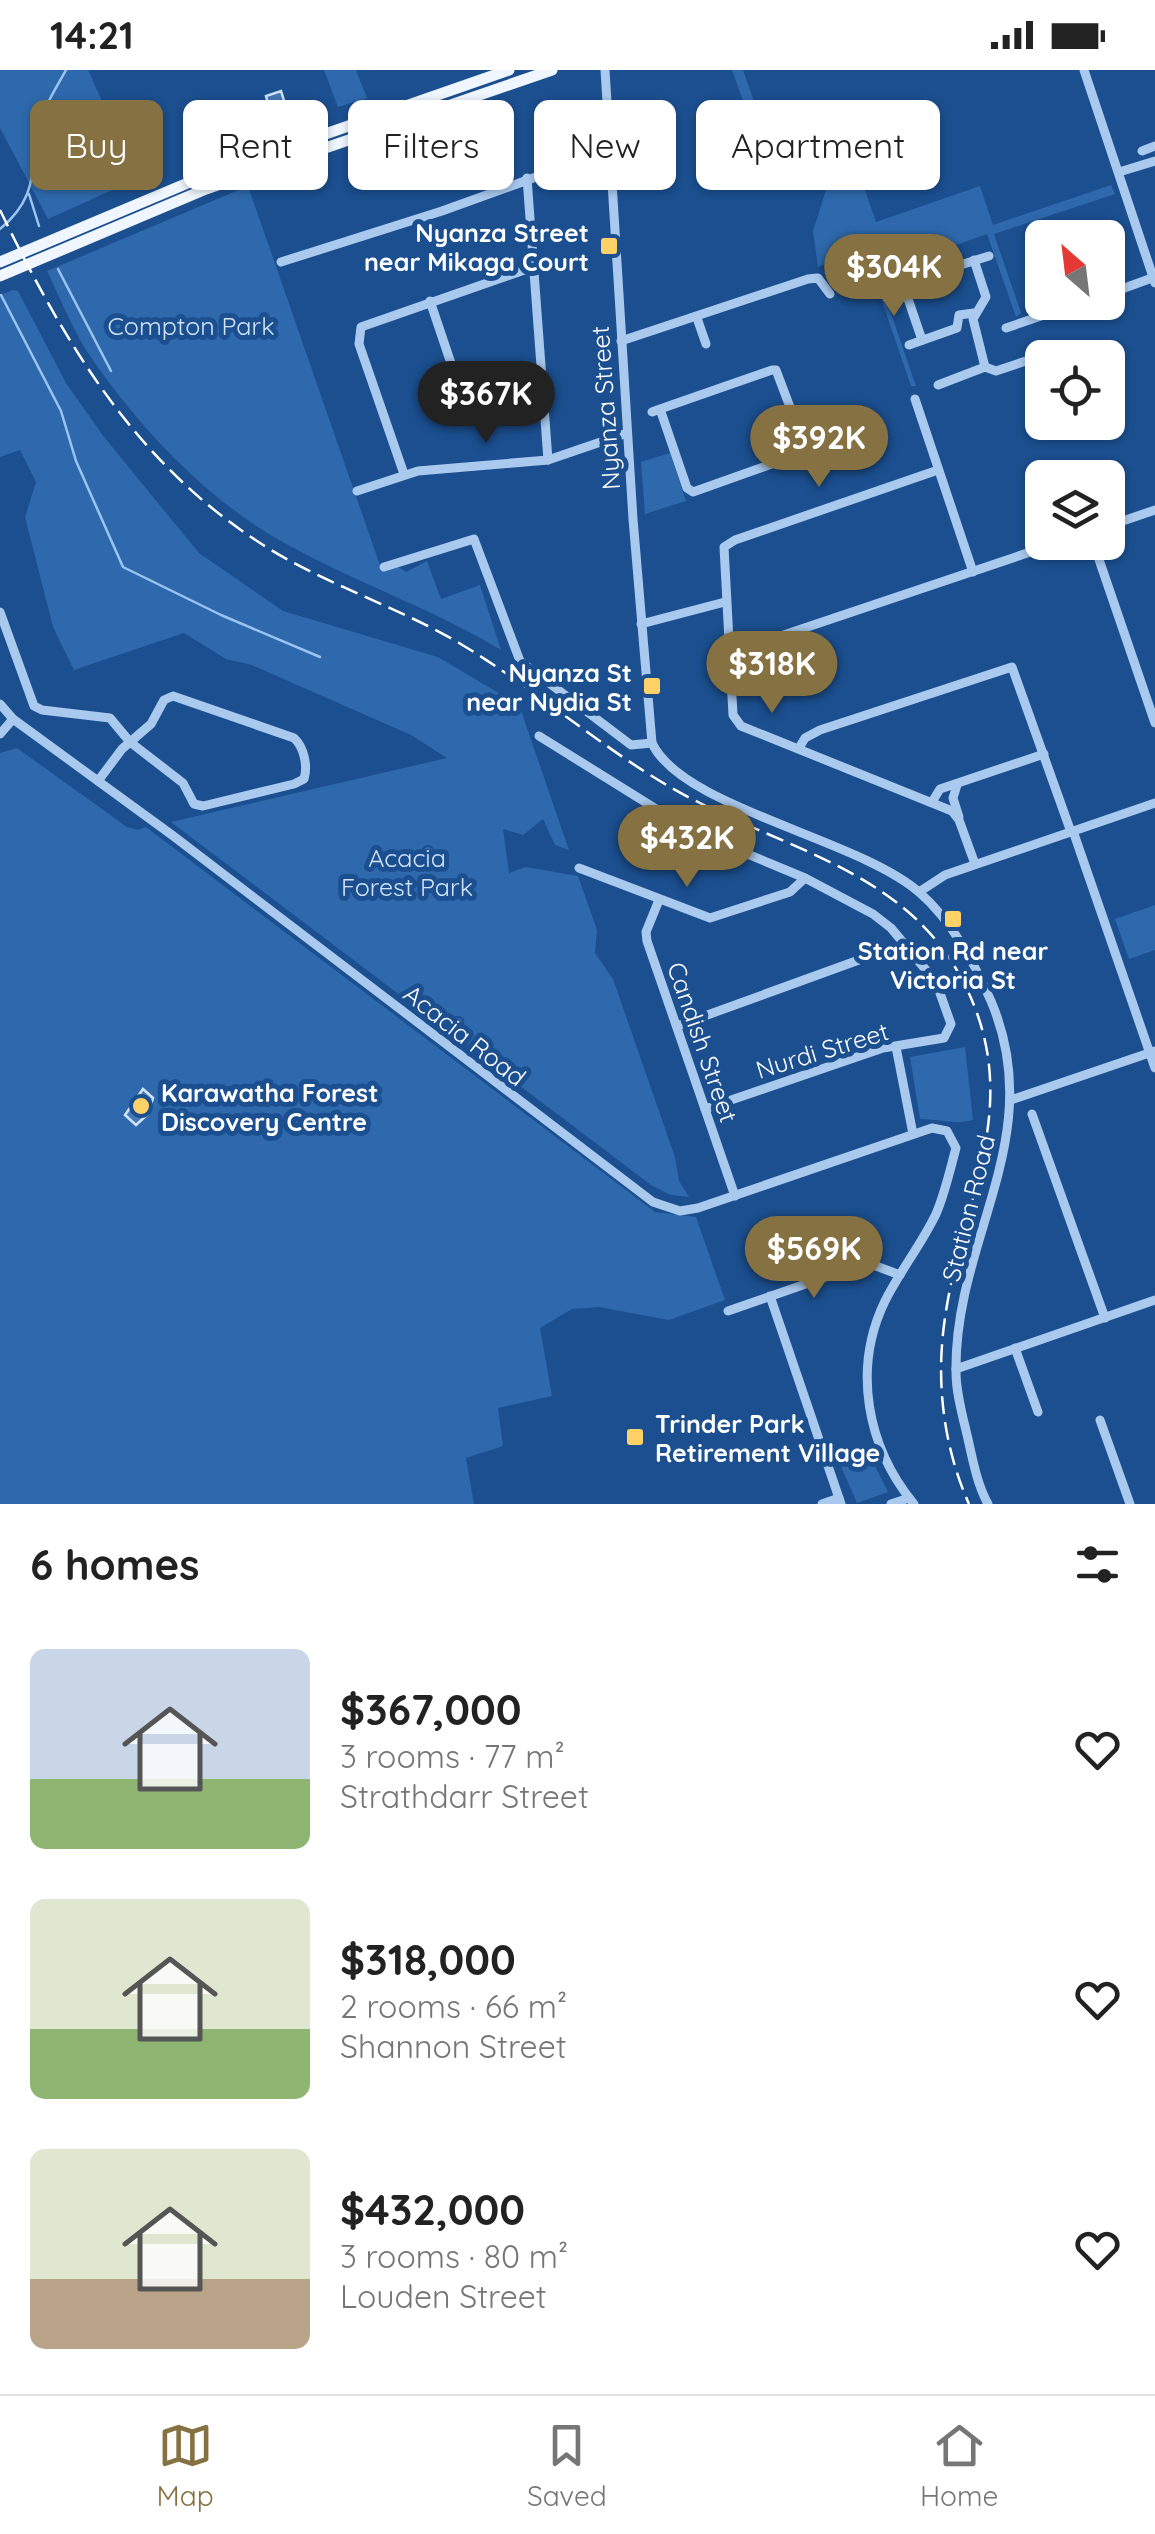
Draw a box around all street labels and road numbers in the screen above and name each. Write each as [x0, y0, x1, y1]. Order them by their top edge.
street label: Nyanza Street [584, 325, 626, 491]
street label: Candish Street [661, 958, 745, 1126]
street label: Acacia Road [398, 978, 532, 1092]
street label: Nurdi Street [752, 1015, 892, 1085]
street label: Station Road [935, 1132, 1001, 1284]

